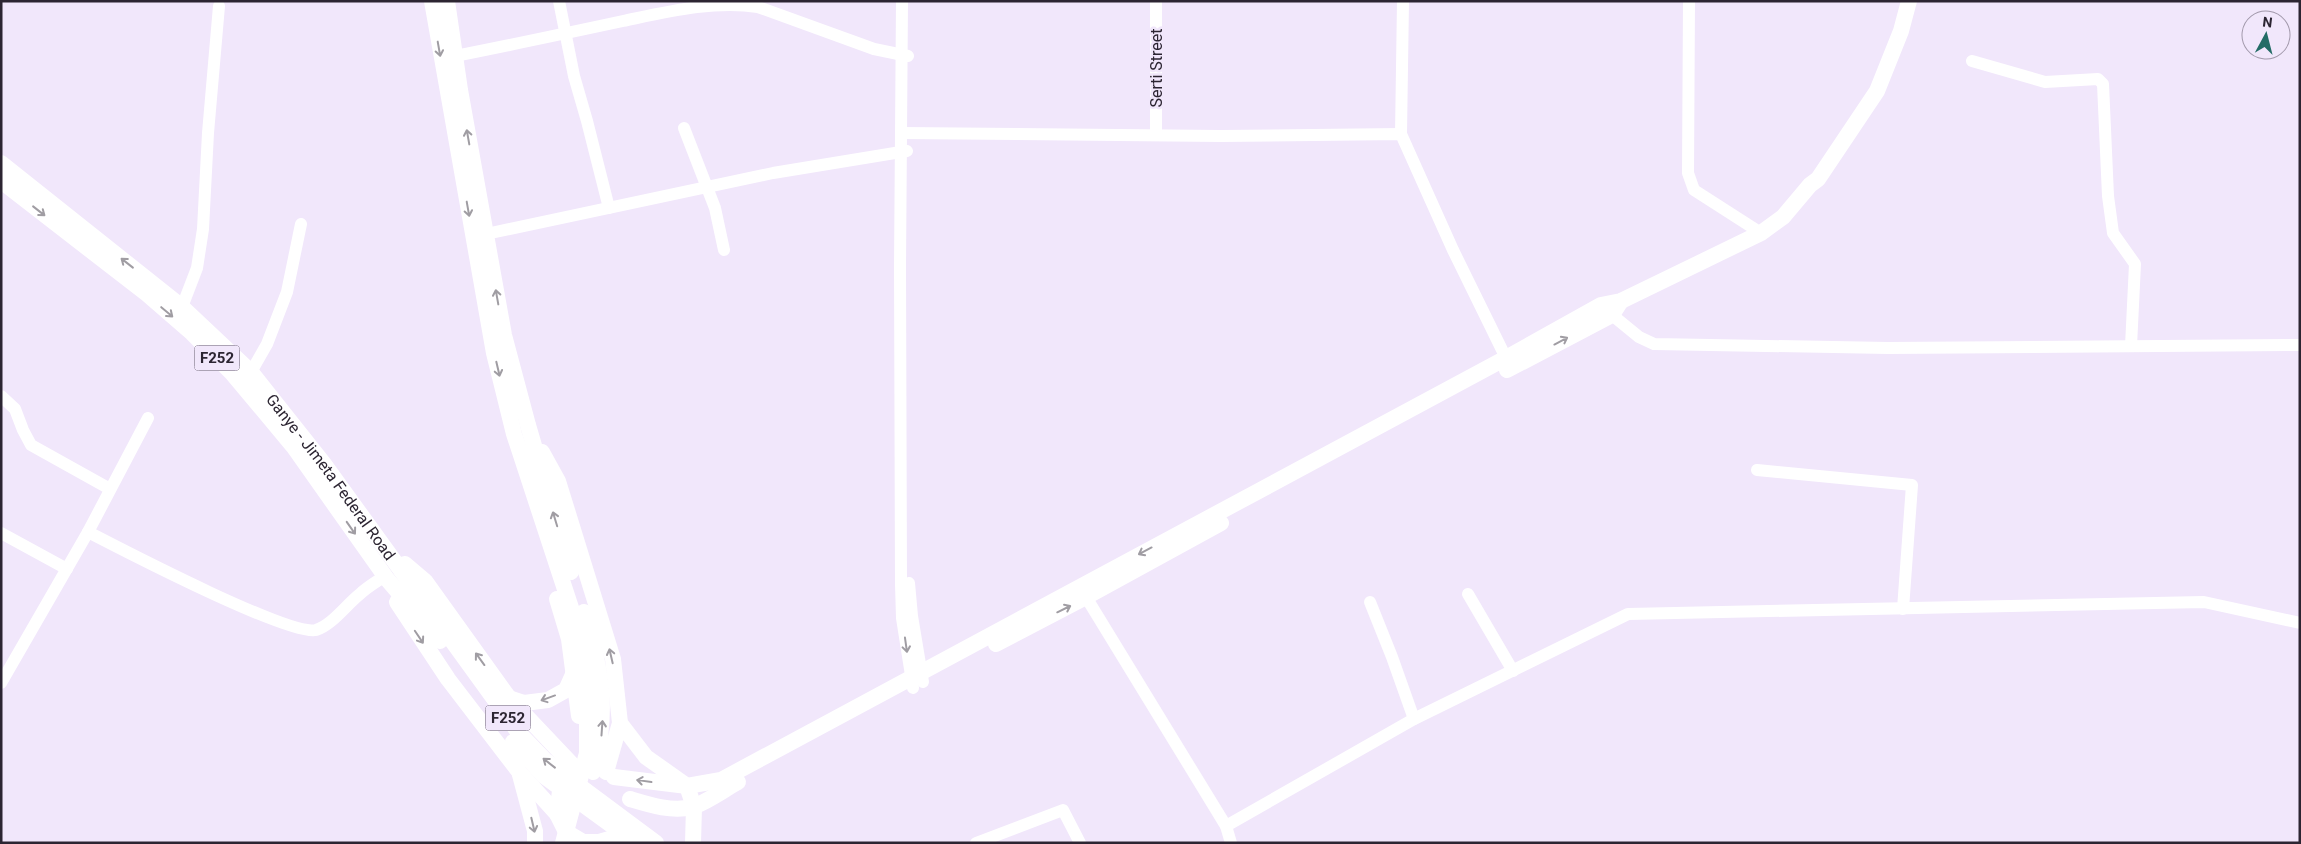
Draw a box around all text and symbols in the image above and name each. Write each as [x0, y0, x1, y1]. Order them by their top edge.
north arrow [2241, 10, 2291, 60]
text: N [2262, 14, 2273, 31]
street label: Serti Street [1147, 28, 1166, 108]
one-way arrow [435, 41, 445, 57]
one-way arrow [463, 130, 473, 146]
one-way arrow [464, 201, 474, 217]
one-way arrow [33, 206, 46, 217]
one-way arrow [121, 258, 134, 269]
one-way arrow [492, 290, 502, 306]
one-way arrow [161, 306, 174, 317]
one-way arrow [1554, 336, 1568, 346]
road number: F252 [194, 346, 240, 370]
one-way arrow [494, 361, 503, 377]
street label: Ganye - Jimeta Federal Road [262, 390, 400, 564]
one-way arrow [550, 512, 560, 528]
one-way arrow [346, 521, 356, 535]
one-way arrow [1138, 547, 1153, 556]
one-way arrow [1056, 604, 1071, 614]
one-way arrow [414, 630, 424, 644]
one-way arrow [902, 636, 912, 652]
one-way arrow [606, 649, 615, 665]
one-way arrow [475, 652, 485, 666]
one-way arrow [541, 694, 557, 703]
road number: F252 [486, 706, 530, 730]
one-way arrow [597, 720, 606, 736]
one-way arrow [543, 757, 556, 768]
one-way arrow [637, 775, 653, 785]
one-way arrow [529, 816, 538, 832]

